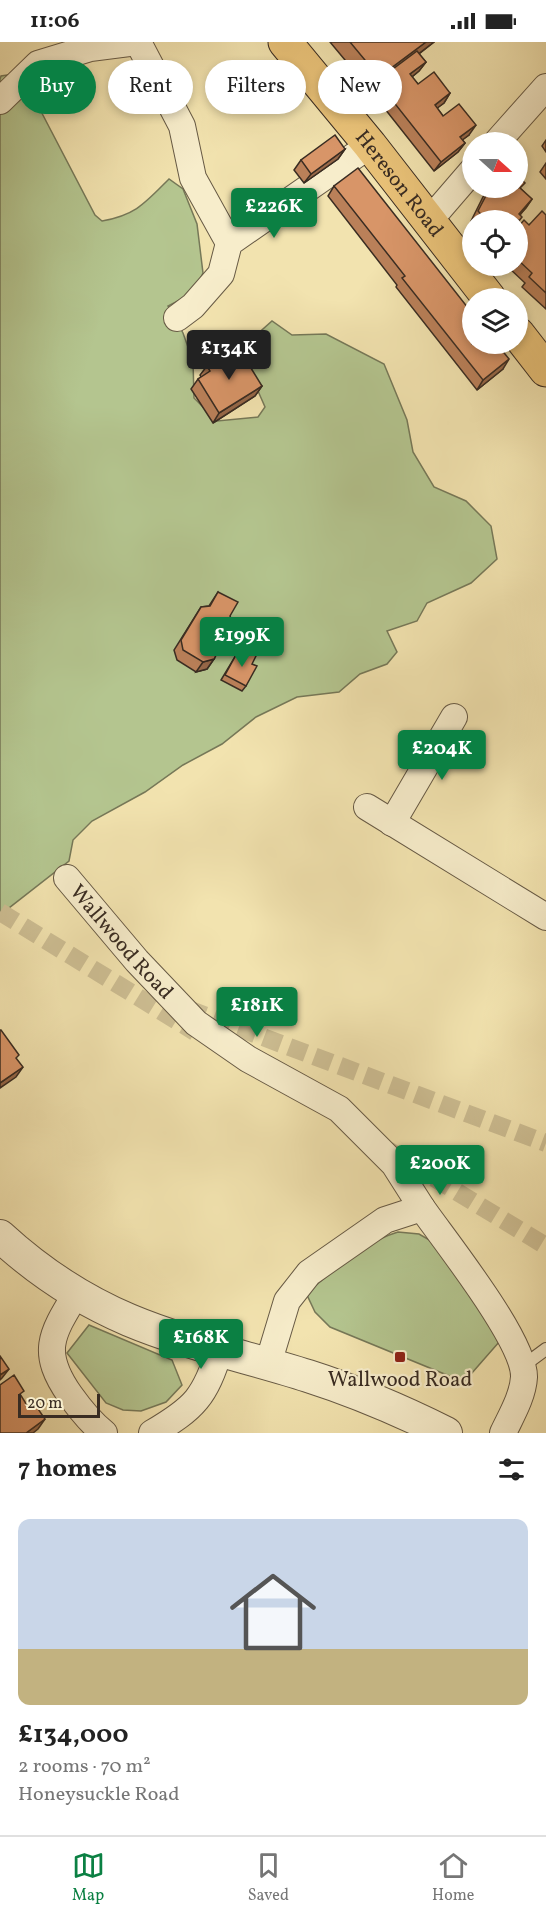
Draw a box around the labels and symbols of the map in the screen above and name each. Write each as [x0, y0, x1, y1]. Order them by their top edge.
street label: Hereson Road [347, 124, 450, 244]
north arrow [462, 132, 528, 198]
pin: £226K [232, 188, 316, 239]
pin: £134K [187, 330, 271, 381]
pin: £199K [200, 617, 284, 668]
pin: £204K [400, 730, 484, 781]
street label: Wallwood Road [62, 879, 179, 1007]
pin: £181K [215, 987, 299, 1038]
pin: £200K [398, 1145, 482, 1196]
pin: £168K [159, 1319, 243, 1370]
marker: Wallwood Road [393, 1350, 407, 1364]
place label: Wallwood Road [328, 1366, 472, 1395]
scale bar [18, 1391, 100, 1418]

